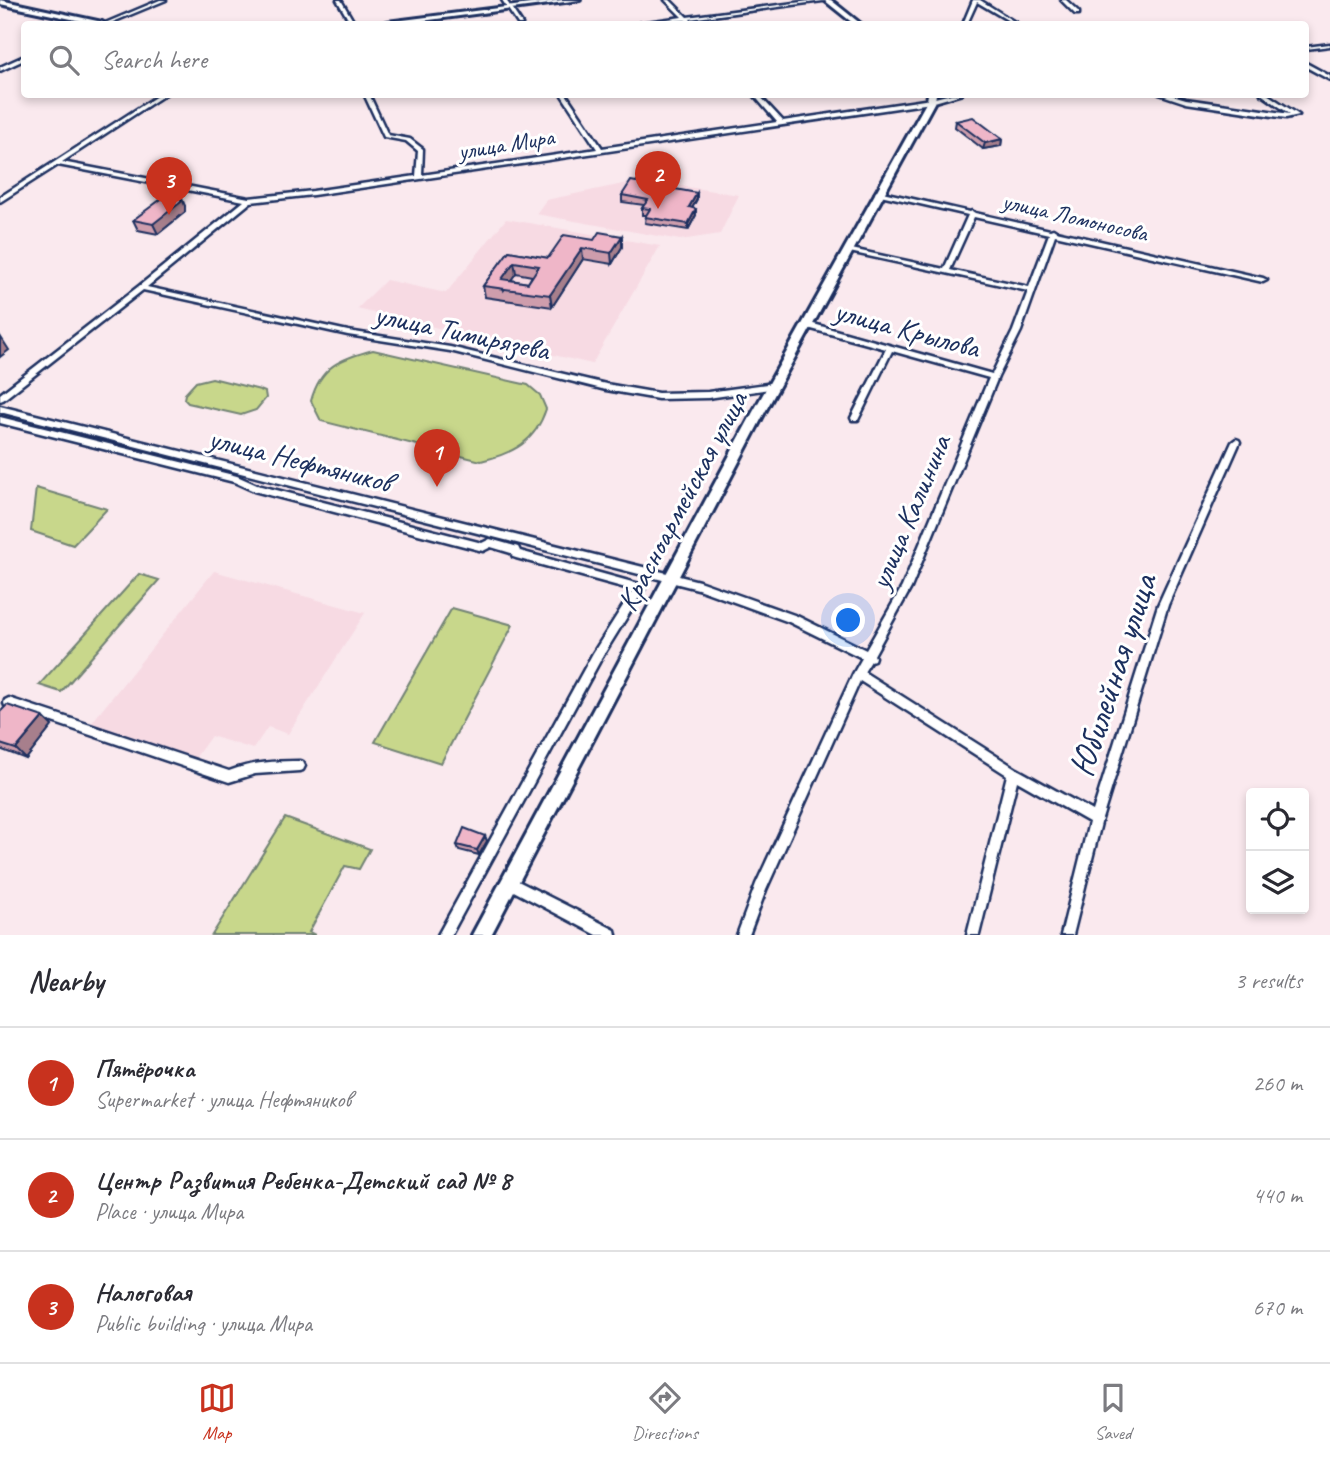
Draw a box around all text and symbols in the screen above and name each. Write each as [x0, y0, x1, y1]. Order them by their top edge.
search box [21, 21, 1309, 98]
icon: search [45, 41, 83, 79]
text: Search here [101, 43, 207, 76]
street label: улица Мира [454, 121, 557, 167]
pin: 2 [635, 151, 681, 209]
pin: 3 [146, 157, 192, 215]
street label: улица Ломоносова [998, 185, 1152, 249]
street label: улица Крылова [828, 291, 986, 367]
street label: улица Тимирязева [369, 295, 555, 369]
street label: Красноармейская улица [608, 383, 757, 617]
street label: улица Нефтяников [203, 418, 402, 503]
street label: улица Калинина [860, 427, 960, 597]
pin: 1 [414, 429, 460, 487]
street label: Юбилейная улица [1058, 566, 1168, 782]
your location [831, 603, 865, 637]
map controls [1246, 788, 1309, 914]
button: locate [1246, 788, 1309, 851]
button: layers [1246, 851, 1309, 914]
text: Nearby [28, 962, 104, 1000]
text: 3 results [1235, 966, 1302, 995]
text: Пятёрочка [95, 1052, 195, 1085]
text: 1 [46, 1069, 56, 1098]
text: 260 m [1253, 1069, 1302, 1098]
text: Supermarket · улица Нефтяников [95, 1085, 351, 1114]
text: Центр Развития Ребенка-Детский сад № 8 [95, 1164, 511, 1197]
text: 2 [46, 1181, 56, 1210]
text: 440 m [1253, 1181, 1302, 1210]
text: Place · улица Мира [95, 1197, 243, 1226]
text: Налоговая [95, 1276, 191, 1309]
text: 3 [46, 1293, 56, 1322]
text: 670 m [1253, 1293, 1302, 1322]
text: Public building · улица Мира [95, 1309, 312, 1338]
tab: Map [198, 1379, 236, 1445]
tab: Directions [632, 1379, 698, 1445]
tab: Saved [1094, 1379, 1132, 1445]

